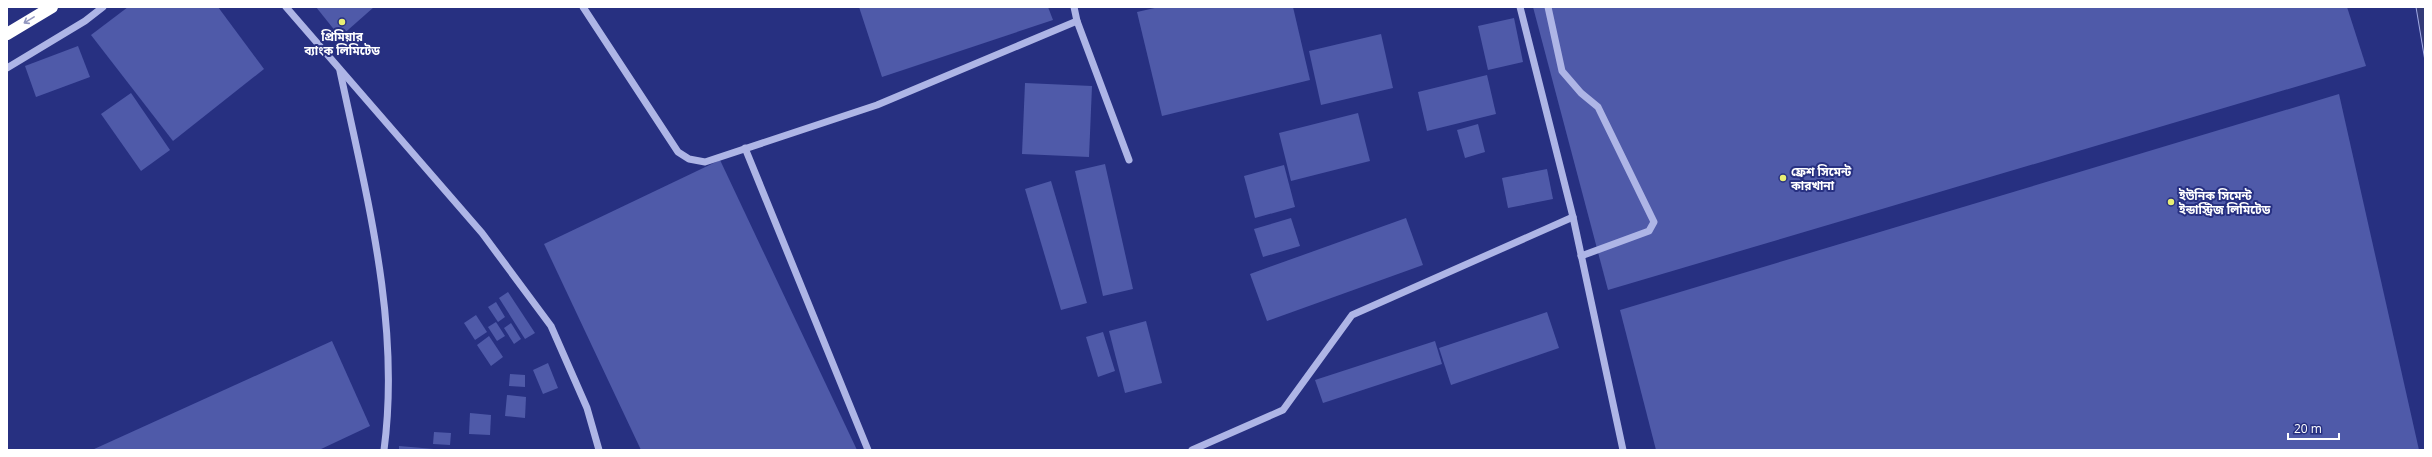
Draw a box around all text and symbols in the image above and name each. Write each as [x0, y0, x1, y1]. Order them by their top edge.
one-way arrow [23, 17, 35, 25]
marker: প্রিমিয়ার ব্যাংক লিমিটেড [337, 17, 347, 27]
place label: প্রিমিয়ার ব্যাংক লিমিটেড [303, 28, 380, 59]
place label: ফ্রেশ সিমেন্ট কারখানা [1790, 163, 1852, 194]
marker: ফ্রেশ সিমেন্ট কারখানা [1778, 173, 1788, 183]
place label: ইউনিক সিমেন্ট ইন্ডাস্ট্রিজ লিমিটেড [2178, 187, 2271, 218]
marker: ইউনিক সিমেন্ট ইন্ডাস্ট্রিজ লিমিটেড [2166, 197, 2176, 207]
scale bar [2288, 415, 2339, 441]
text: 20 m [2294, 420, 2322, 437]

